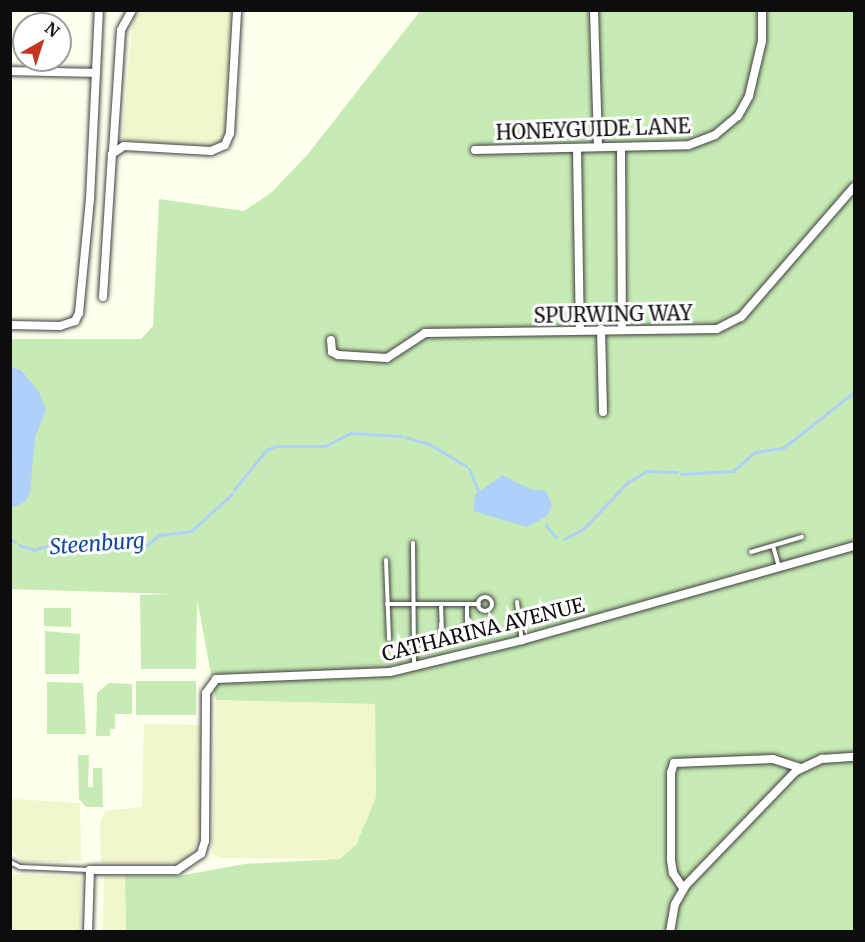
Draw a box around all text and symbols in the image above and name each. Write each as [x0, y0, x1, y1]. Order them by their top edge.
north arrow [12, 12, 72, 72]
text: N [41, 18, 63, 41]
street label: HONEYGUIDE LANE [495, 114, 691, 144]
street label: SPURWING WAY [533, 301, 693, 327]
water label: Steenburg [49, 528, 145, 560]
street label: CATHARINA AVENUE [379, 592, 587, 666]

